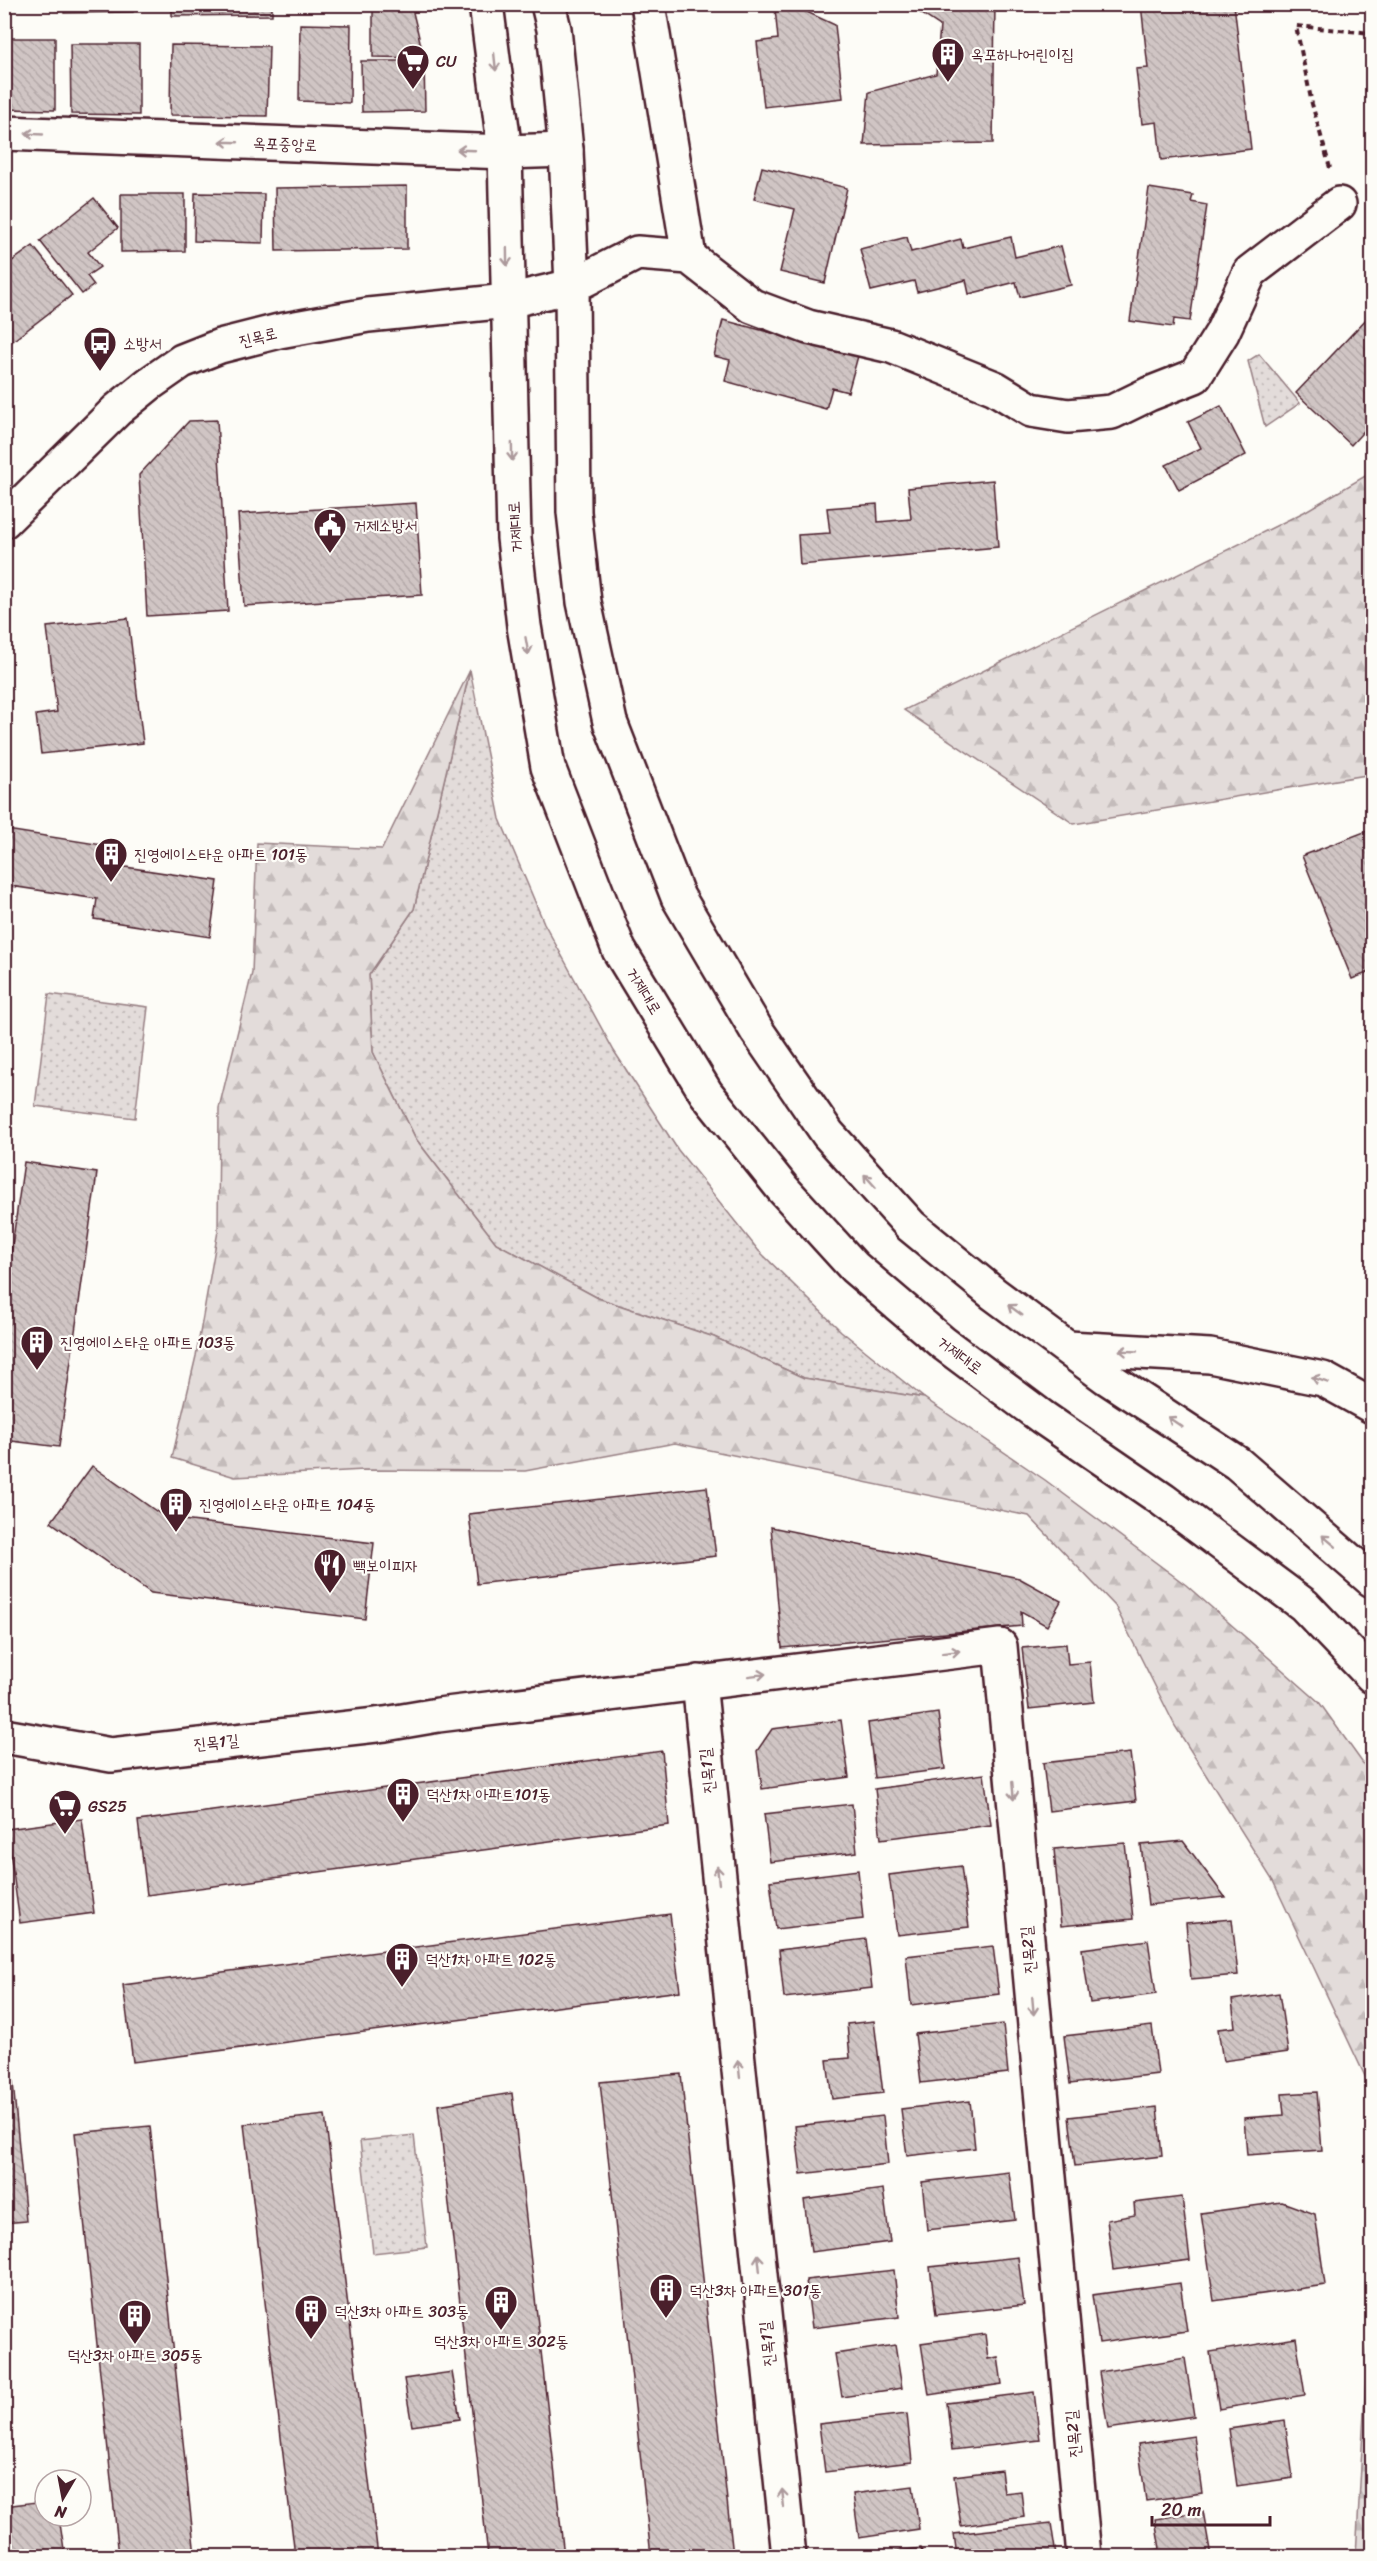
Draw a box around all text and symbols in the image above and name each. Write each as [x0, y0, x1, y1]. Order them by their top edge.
building icon: 옥포하나어린이집 [930, 36, 966, 83]
place label: 옥포하나어린이집 [971, 40, 1074, 69]
supermarket icon: CU [395, 43, 431, 90]
place label: CU [436, 47, 457, 76]
one-way arrow [490, 52, 501, 72]
street label: 옥포중앙로 [252, 128, 318, 160]
one-way arrow [24, 129, 44, 140]
one-way arrow [219, 136, 239, 148]
one-way arrow [456, 145, 476, 156]
one-way arrow [501, 246, 513, 266]
street label: 진목로 [236, 318, 280, 356]
bus stop icon: 소방서 [82, 325, 118, 372]
place label: 소방서 [123, 329, 162, 358]
one-way arrow [506, 441, 517, 461]
street label: 거제대로 [499, 501, 531, 553]
public building icon: 거제소방서 [312, 507, 348, 554]
place label: 거제소방서 [353, 511, 417, 540]
one-way arrow [522, 635, 533, 655]
building icon: 진영에이스타운 아파트 101동 [93, 836, 129, 883]
place label: 진영에이스타운 아파트 101동 [134, 840, 308, 869]
street label: 거제대로 [618, 961, 670, 1021]
one-way arrow [863, 1173, 877, 1188]
one-way arrow [1008, 1304, 1024, 1316]
building icon: 진영에이스타운 아파트 103동 [19, 1324, 55, 1371]
place label: 진영에이스타운 아파트 103동 [60, 1328, 236, 1357]
street label: 거제대로 [931, 1328, 989, 1382]
one-way arrow [1119, 1346, 1139, 1357]
one-way arrow [1311, 1374, 1330, 1385]
one-way arrow [1167, 1416, 1183, 1428]
building icon: 진영에이스타운 아파트 104동 [158, 1486, 194, 1533]
place label: 진영에이스타운 아파트 104동 [199, 1490, 376, 1519]
one-way arrow [1322, 1534, 1337, 1548]
restaurant icon: 빽보이피자 [312, 1547, 348, 1594]
place label: 빽보이피자 [353, 1551, 418, 1580]
one-way arrow [940, 1646, 960, 1657]
one-way arrow [747, 1669, 767, 1680]
street label: 진목1길 [192, 1725, 240, 1759]
street label: 진목1길 [690, 1747, 724, 1795]
building icon: 덕산1차 아파트101동 [385, 1776, 421, 1823]
place label: 덕산1차 아파트101동 [426, 1780, 551, 1809]
one-way arrow [1008, 1780, 1019, 1800]
supermarket icon: GS25 [47, 1788, 83, 1835]
place label: GS25 [88, 1792, 127, 1821]
one-way arrow [712, 1865, 723, 1885]
street label: 진목2길 [1011, 1925, 1045, 1975]
building icon: 덕산1차 아파트 102동 [384, 1941, 420, 1988]
place label: 덕산1차 아파트 102동 [425, 1945, 557, 1974]
one-way arrow [1028, 1995, 1039, 2015]
one-way arrow [733, 2059, 744, 2079]
one-way arrow [753, 2253, 764, 2273]
building icon: 덕산3차 아파트 301동 [648, 2272, 684, 2319]
place label: 덕산3차 아파트 301동 [689, 2276, 822, 2305]
building icon: 덕산3차 아파트 302동 [483, 2284, 519, 2331]
building icon: 덕산3차 아파트 303동 [293, 2293, 329, 2340]
place label: 덕산3차 아파트 303동 [334, 2297, 469, 2326]
building icon: 덕산3차 아파트 305동 [117, 2298, 153, 2345]
street label: 진목1길 [750, 2320, 784, 2368]
place label: 덕산3차 아파트 302동 [433, 2327, 569, 2356]
place label: 덕산3차 아파트 305동 [67, 2341, 203, 2370]
street label: 진목2길 [1056, 2409, 1090, 2459]
north arrow [33, 2468, 93, 2528]
one-way arrow [777, 2489, 788, 2509]
scale bar [1152, 2489, 1270, 2527]
text: 20 m [1161, 2494, 1201, 2526]
text: N [52, 2497, 69, 2528]

